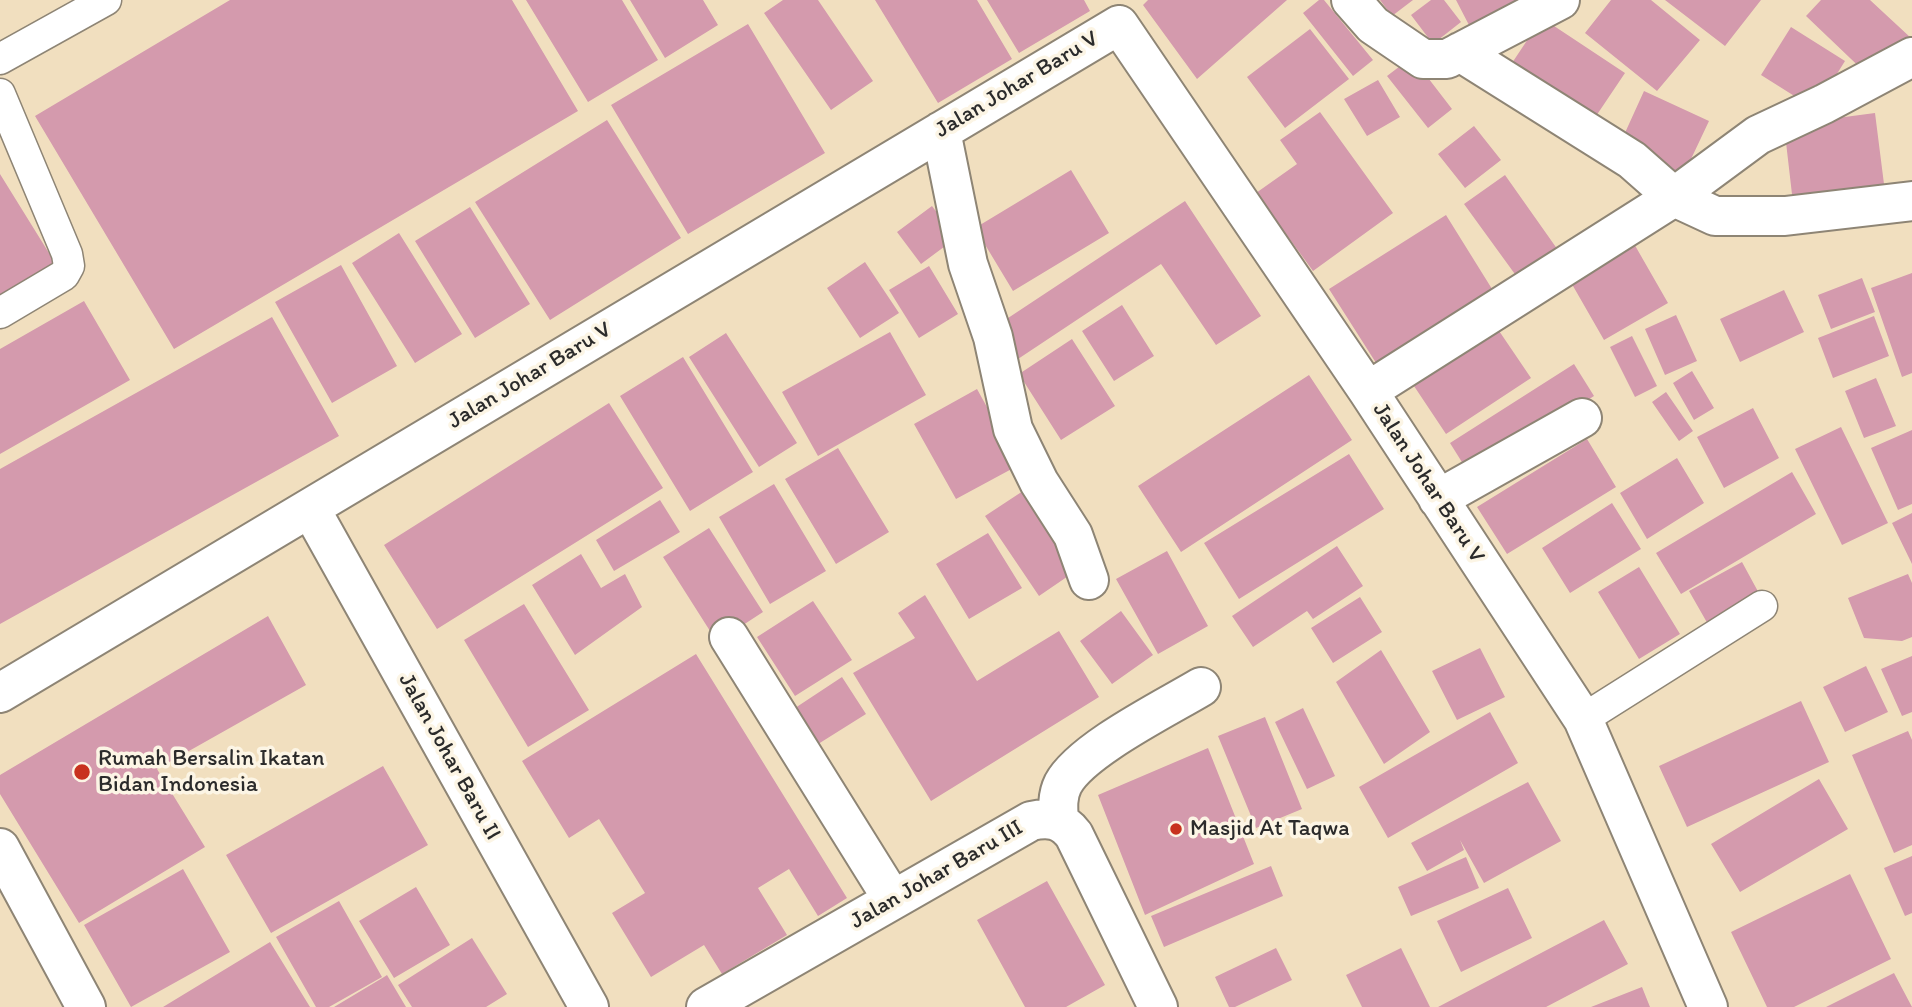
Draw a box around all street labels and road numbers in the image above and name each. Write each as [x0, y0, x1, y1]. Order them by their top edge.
street label: Jalan Johar Baru V [930, 25, 1104, 145]
street label: Jalan Johar Baru V [443, 316, 617, 436]
street label: Jalan Johar Baru V [1366, 398, 1490, 568]
street label: Jalan Johar Baru II [392, 669, 506, 845]
street label: Jalan Johar Baru III [846, 814, 1028, 936]

